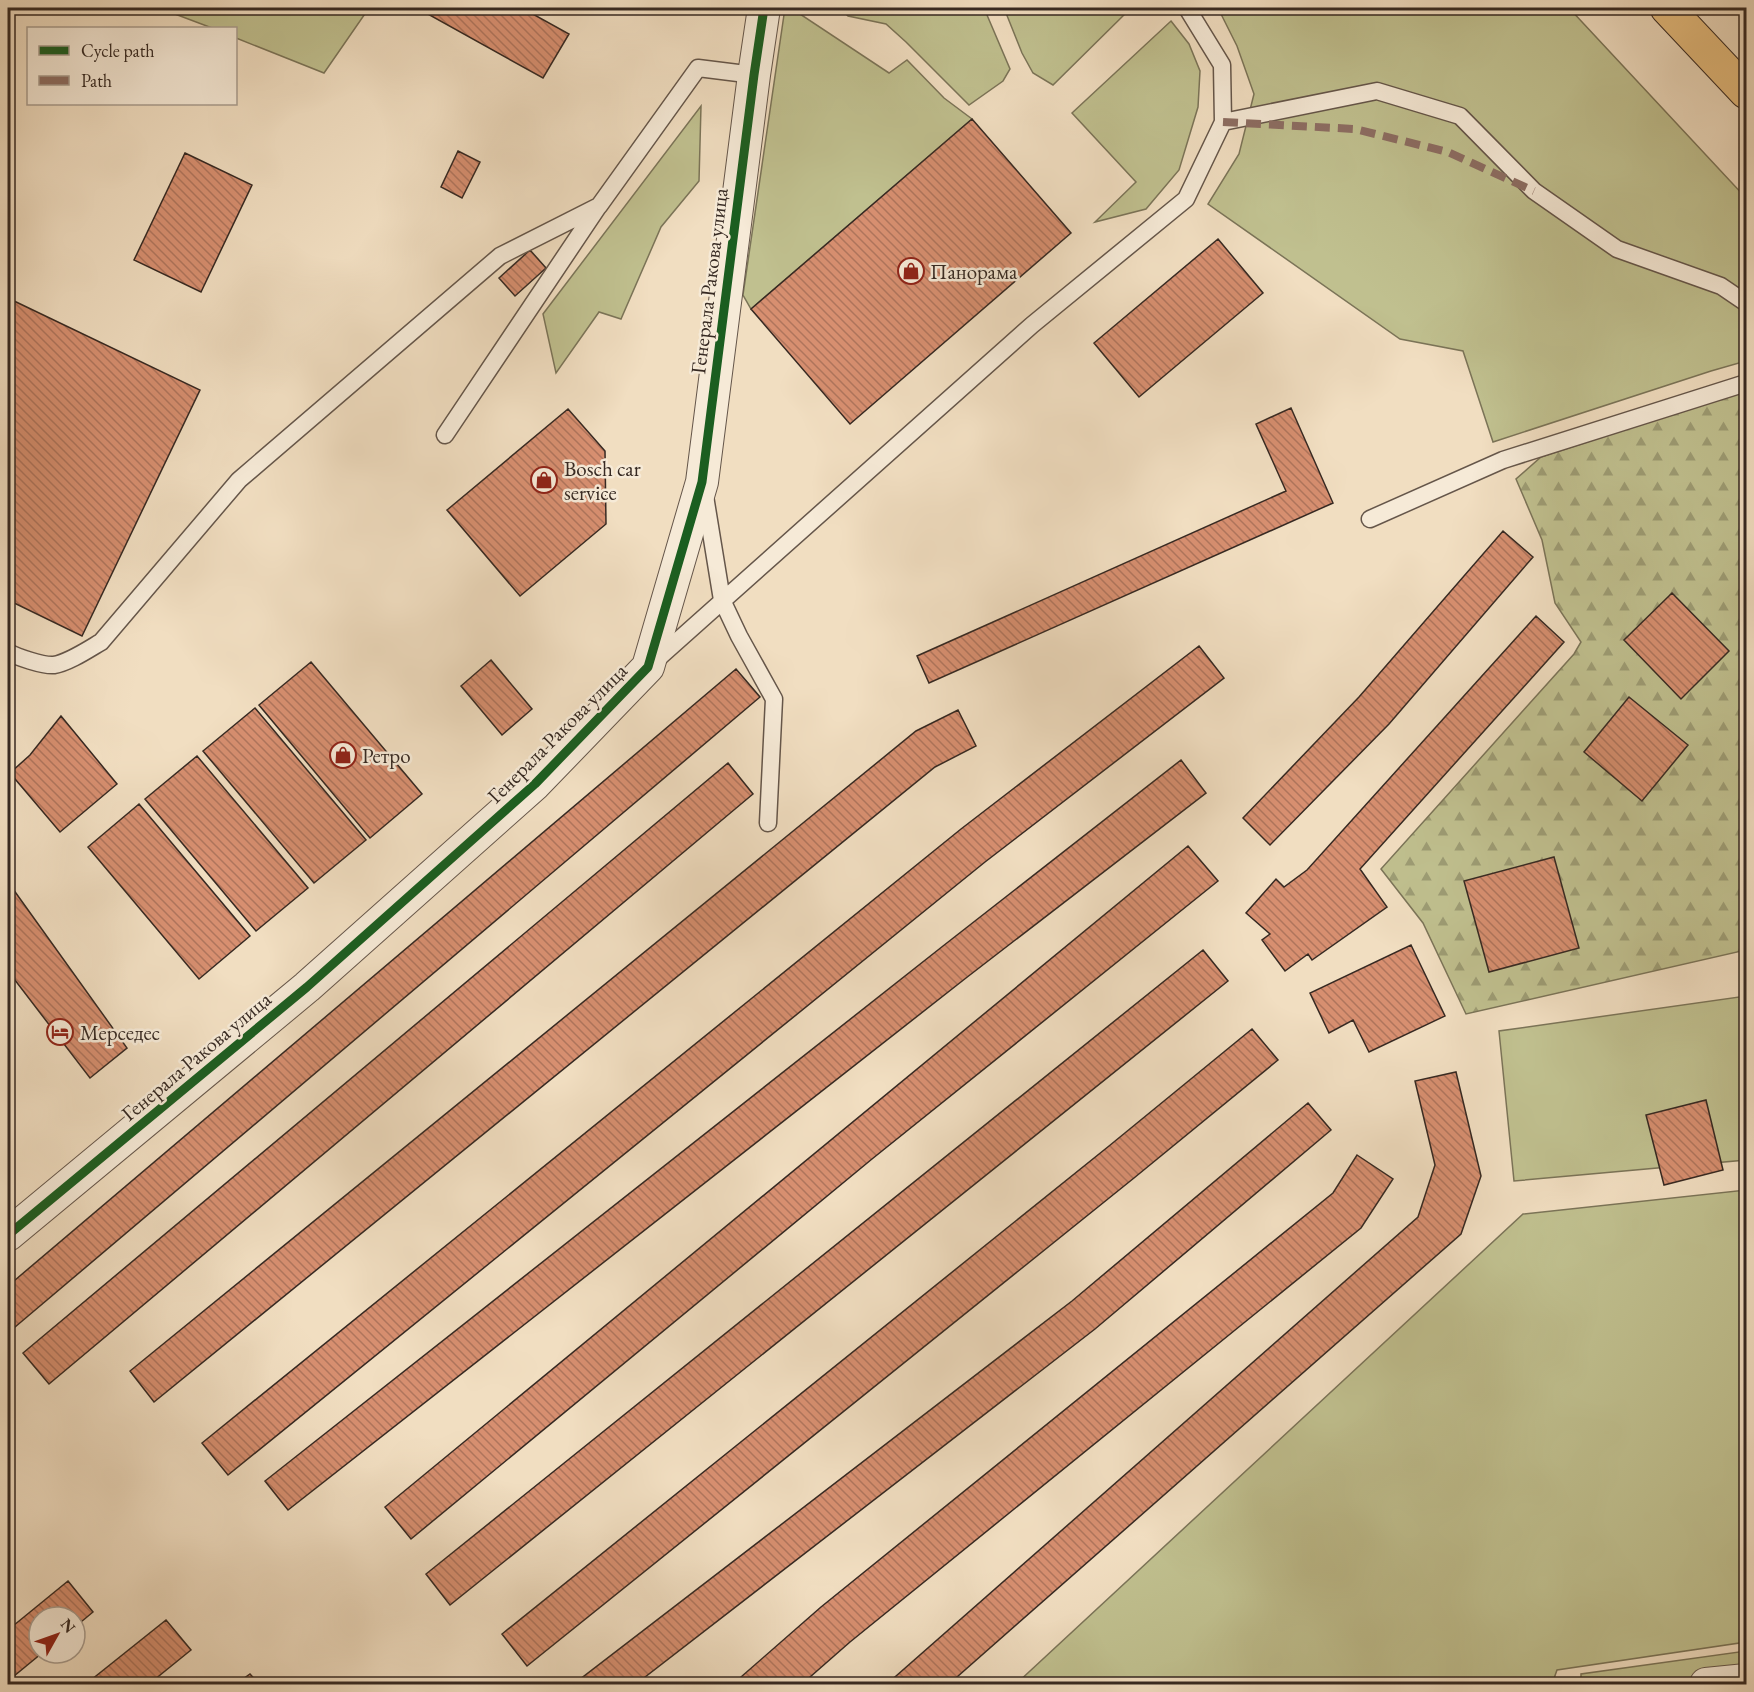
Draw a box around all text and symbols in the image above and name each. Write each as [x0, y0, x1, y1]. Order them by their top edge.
legend [27, 27, 237, 105]
text: Cycle path [81, 39, 155, 62]
text: Path [81, 69, 112, 92]
street label: Генерала Ракова улица [684, 186, 734, 376]
shop icon: Панорама [896, 256, 926, 286]
place label: Панорама [930, 258, 1018, 285]
place label: Bosch car service [564, 455, 641, 506]
shop icon: Bosch car service [529, 465, 559, 495]
street label: Генерала Ракова улица [481, 657, 633, 809]
shop icon: Ретро [328, 740, 358, 770]
place label: Ретро [362, 742, 411, 769]
street label: Генерала Ракова улица [116, 985, 277, 1127]
hotel icon: Мерседес [45, 1017, 75, 1047]
place label: Мерседес [80, 1019, 160, 1046]
north arrow [27, 1605, 87, 1665]
text: N [56, 1614, 80, 1637]

